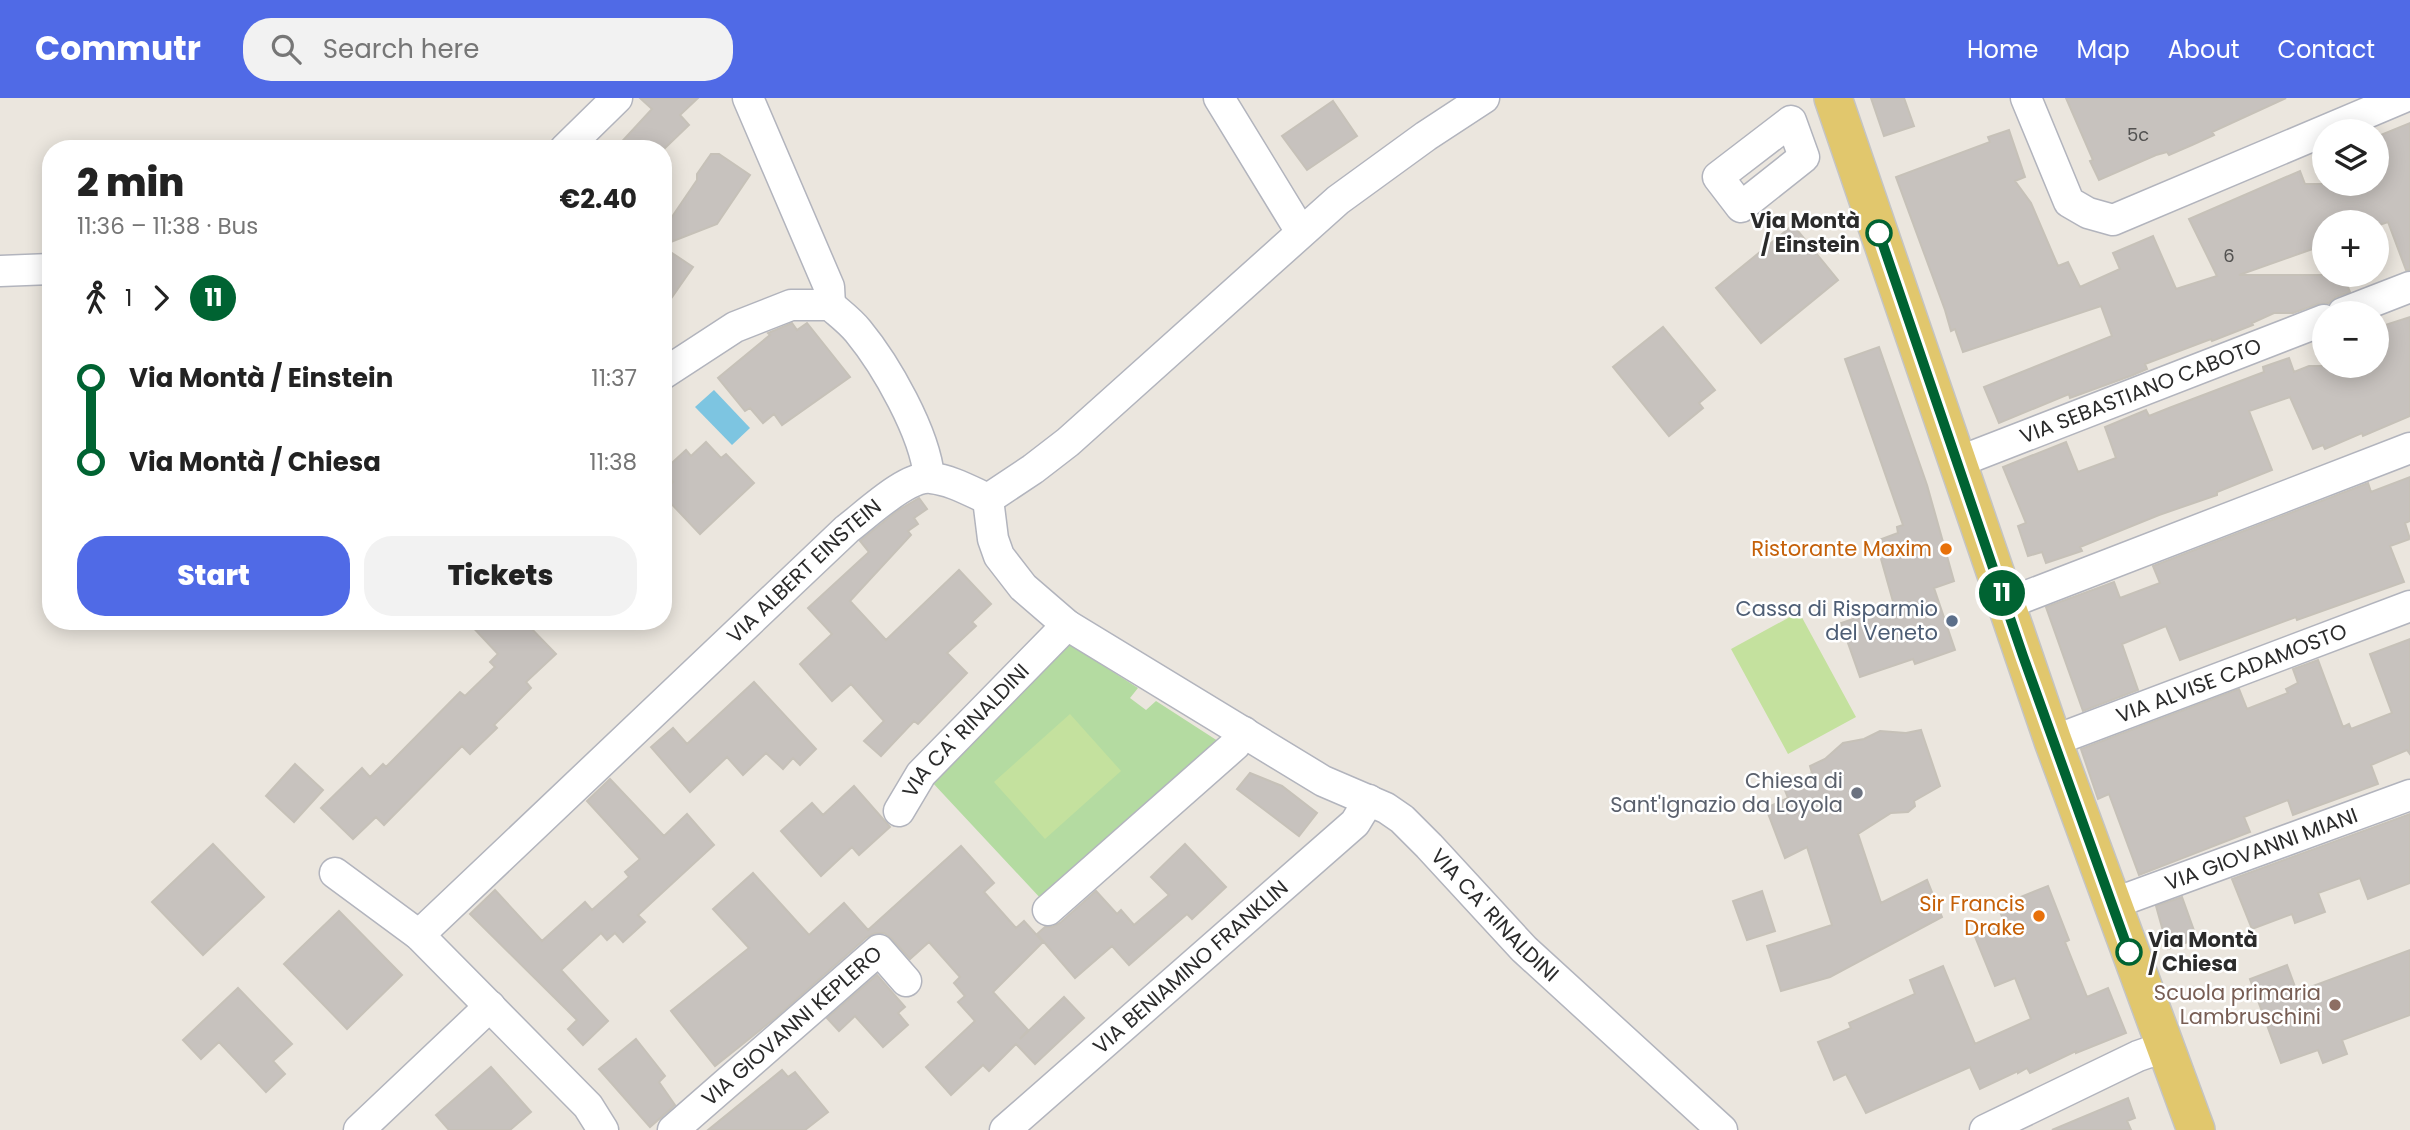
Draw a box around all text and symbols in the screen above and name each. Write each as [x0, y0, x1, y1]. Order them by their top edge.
search box [243, 18, 733, 81]
text: Commutr [35, 25, 201, 72]
icon: search [267, 30, 305, 68]
text: Search here [323, 31, 479, 67]
text: Home [1967, 33, 2039, 66]
text: Map [2077, 33, 2130, 66]
text: About [2168, 33, 2239, 66]
text: Contact [2277, 33, 2375, 66]
map controls [2312, 119, 2389, 378]
button: layers [2312, 119, 2389, 196]
house number: 5c [2127, 122, 2149, 147]
text: 2 min [77, 156, 184, 209]
text: €2.40 [560, 181, 637, 217]
place label: Via Montà / Einstein [1750, 206, 1860, 259]
text: 11:36 – 11:38 · Bus [77, 210, 258, 242]
button: + [2312, 210, 2389, 287]
marker: Via Montà / Einstein [1866, 220, 1892, 246]
house number: 6 [2223, 243, 2235, 268]
icon: walk [77, 279, 115, 317]
icon: forward [142, 279, 180, 317]
text: 11 [204, 281, 222, 314]
text: 1 [125, 282, 132, 314]
button: − [2312, 301, 2389, 378]
street label: VIA SEBASTIANO CABOTO [2016, 331, 2266, 451]
text: Via Montà / Einstein [129, 360, 393, 396]
text: 11:37 [591, 362, 637, 394]
text: Via Montà / Chiesa [129, 444, 381, 480]
text: 11:38 [589, 446, 637, 478]
street label: VIA ALBERT EINSTEIN [720, 492, 887, 650]
place label: Ristorante Maxim [1751, 534, 1932, 563]
button: Start [77, 536, 350, 616]
button: Tickets [364, 536, 637, 616]
marker: Ristorante Maxim [1938, 541, 1954, 557]
line badge: 11 [1970, 570, 2034, 616]
text: 11 [1993, 576, 2011, 609]
place label: Cassa di Risparmio del Veneto [1736, 594, 1938, 647]
marker: Cassa di Risparmio del Veneto [1944, 613, 1960, 629]
street label: VIA ALVISE CADAMOSTO [2112, 616, 2351, 730]
street label: VIA CA' RINALDINI [895, 657, 1035, 803]
place label: Chiesa di Sant'Ignazio da Loyola [1610, 766, 1843, 819]
marker: Chiesa di Sant'Ignazio da Loyola [1849, 785, 1865, 801]
street label: VIA GIOVANNI MIANI [2161, 800, 2362, 897]
street label: VIA CA' RINALDINI [1424, 842, 1565, 988]
street label: VIA BENIAMINO FRANKLIN [1086, 873, 1294, 1060]
place label: Sir Francis Drake [1919, 889, 2025, 942]
marker: Sir Francis Drake [2031, 908, 2047, 924]
place label: Via Montà / Chiesa [2148, 925, 2258, 978]
street label: VIA GIOVANNI KEPLERO [695, 939, 888, 1112]
marker: Via Montà / Chiesa [2116, 939, 2142, 965]
place label: Scuola primaria Lambruschini [2154, 978, 2321, 1031]
marker: Scuola primaria Lambruschini [2327, 997, 2343, 1013]

